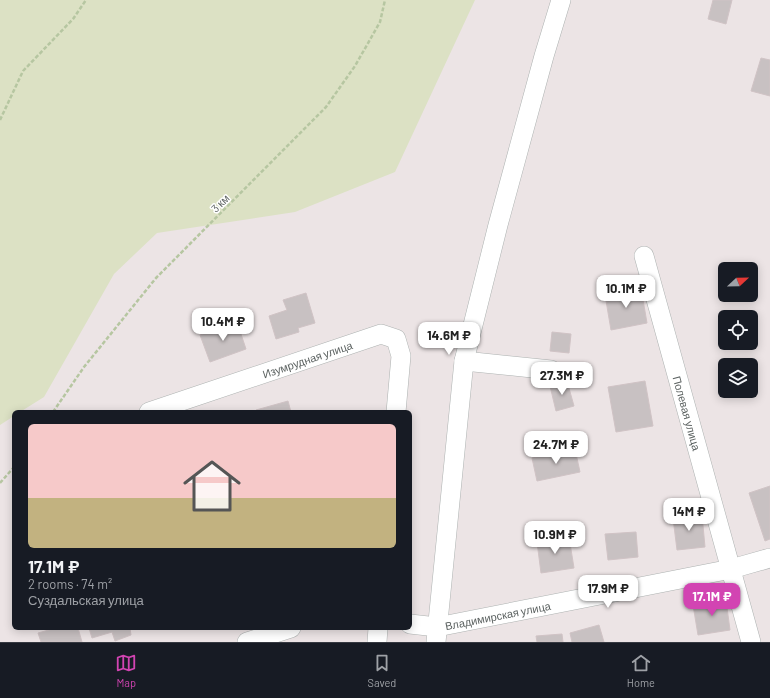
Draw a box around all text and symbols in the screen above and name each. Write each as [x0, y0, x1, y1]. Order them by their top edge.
street label: 3 км [208, 191, 232, 215]
north arrow [718, 262, 758, 302]
map controls [718, 262, 758, 398]
pin: 10.1M ₽ [589, 275, 663, 309]
text: 10.1M ₽ [605, 280, 647, 296]
pin: 10.4M ₽ [186, 308, 260, 342]
button: locate [718, 310, 758, 350]
text: 10.4M ₽ [201, 313, 245, 329]
pin: 14.6M ₽ [412, 322, 486, 356]
text: 14.6M ₽ [427, 327, 471, 343]
street label: Изумрудная улица [261, 337, 355, 380]
button: layers [718, 358, 758, 398]
pin: 27.3M ₽ [525, 362, 599, 396]
text: 27.3M ₽ [540, 367, 584, 383]
street label: Полевая улица [671, 374, 704, 453]
pin: 24.7M ₽ [519, 431, 593, 465]
text: 24.7M ₽ [533, 436, 579, 452]
icon: home [176, 450, 248, 522]
pin: 14M ₽ [661, 498, 717, 532]
text: 14M ₽ [672, 503, 706, 519]
pin: 10.9M ₽ [518, 521, 592, 555]
text: 10.9M ₽ [533, 526, 577, 542]
text: 17.1M ₽ [28, 556, 79, 576]
pin: 17.9M ₽ [571, 575, 645, 609]
text: 2 rooms · 74 m² [28, 576, 112, 592]
text: 17.9M ₽ [587, 580, 629, 596]
pin: 17.1M ₽ [675, 583, 749, 617]
text: 17.1M ₽ [692, 588, 732, 604]
text: Суздальская улица [28, 592, 144, 608]
street label: Владимирская улица [444, 598, 552, 632]
tab: Map [115, 652, 137, 689]
tab: Saved [368, 652, 396, 689]
tab: Home [627, 652, 655, 689]

